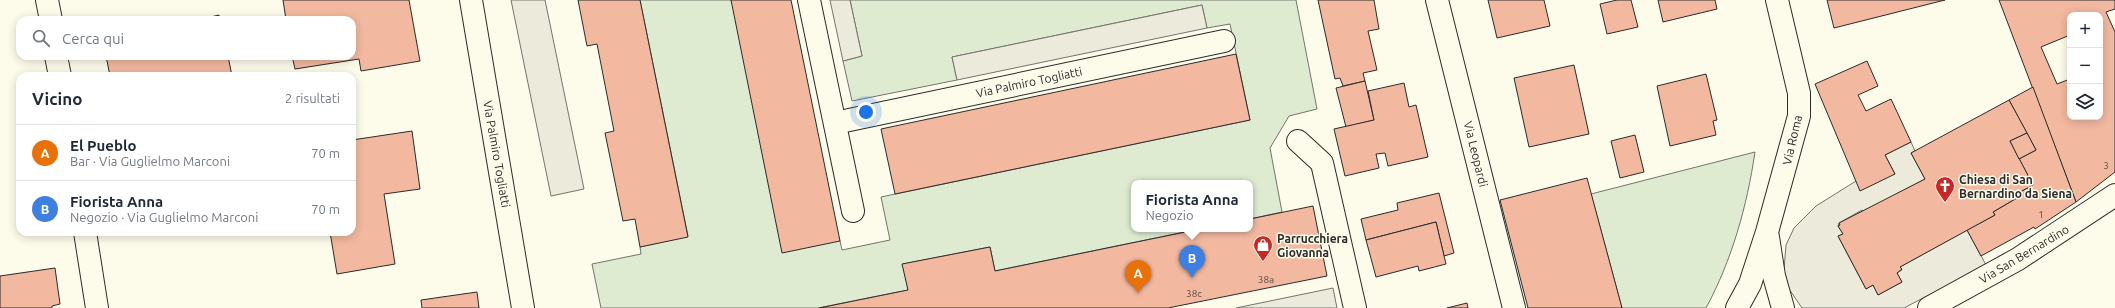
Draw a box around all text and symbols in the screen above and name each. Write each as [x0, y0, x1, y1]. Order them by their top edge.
map controls [2067, 12, 2103, 120]
button: + [2067, 12, 2103, 48]
search box [16, 16, 356, 60]
icon: search [30, 27, 52, 49]
text: Cerca qui [62, 30, 124, 47]
button: − [2067, 48, 2103, 84]
street label: Via Palmiro Togliatti [975, 64, 1083, 100]
button: layers [2067, 84, 2103, 120]
text: Vicino [32, 89, 82, 108]
text: 2 risultati [285, 91, 340, 105]
street label: Via Palmiro Togliatti [481, 99, 513, 209]
your location [856, 102, 876, 122]
street label: Via Roma [1780, 114, 1804, 166]
street label: Via Leopardi [1462, 120, 1490, 188]
text: El Pueblo [70, 137, 137, 154]
text: A [40, 146, 50, 160]
text: 70 m [311, 146, 340, 160]
text: Bar · Via Guglielmo Marconi [70, 154, 230, 168]
house number: 3 [2103, 160, 2109, 171]
place label: Chiesa di San Bernardino da Siena [1959, 173, 2072, 200]
church icon: Chiesa di San Bernardino da Siena [1934, 175, 1956, 203]
popup [1131, 180, 1253, 232]
text: Fiorista Anna [1145, 191, 1239, 208]
text: Fiorista Anna [70, 193, 163, 210]
text: B [41, 202, 49, 216]
text: 70 m [311, 202, 340, 216]
text: Negozio [1145, 208, 1194, 222]
house number: 1 [2038, 209, 2044, 220]
text: Negozio · Via Guglielmo Marconi [70, 210, 258, 224]
street label: Via San Bernardino [1977, 222, 2071, 286]
place label: Parrucchiera Giovanna [1277, 232, 1348, 259]
shop icon: Parrucchiera Giovanna [1252, 234, 1274, 262]
pin: B [1179, 245, 1205, 278]
pin: A [1125, 260, 1151, 293]
house number: 38a [1258, 274, 1274, 285]
house number: 38c [1186, 288, 1202, 299]

